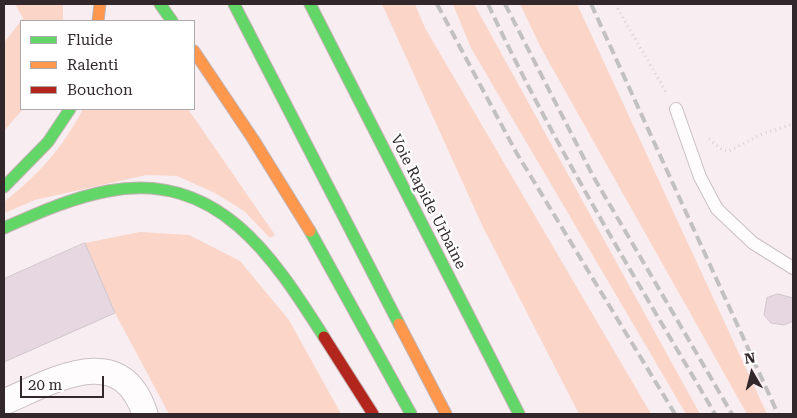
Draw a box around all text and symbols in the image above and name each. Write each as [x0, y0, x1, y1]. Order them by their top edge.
legend [20, 20, 195, 110]
text: Fluide [67, 31, 113, 49]
text: Ralenti [67, 56, 118, 74]
text: Bouchon [67, 81, 133, 99]
street label: Voie Rapide Urbaine [386, 132, 470, 272]
north arrow [727, 348, 777, 398]
text: N [743, 349, 756, 367]
scale bar [22, 366, 106, 398]
text: 20 m [28, 376, 62, 394]

